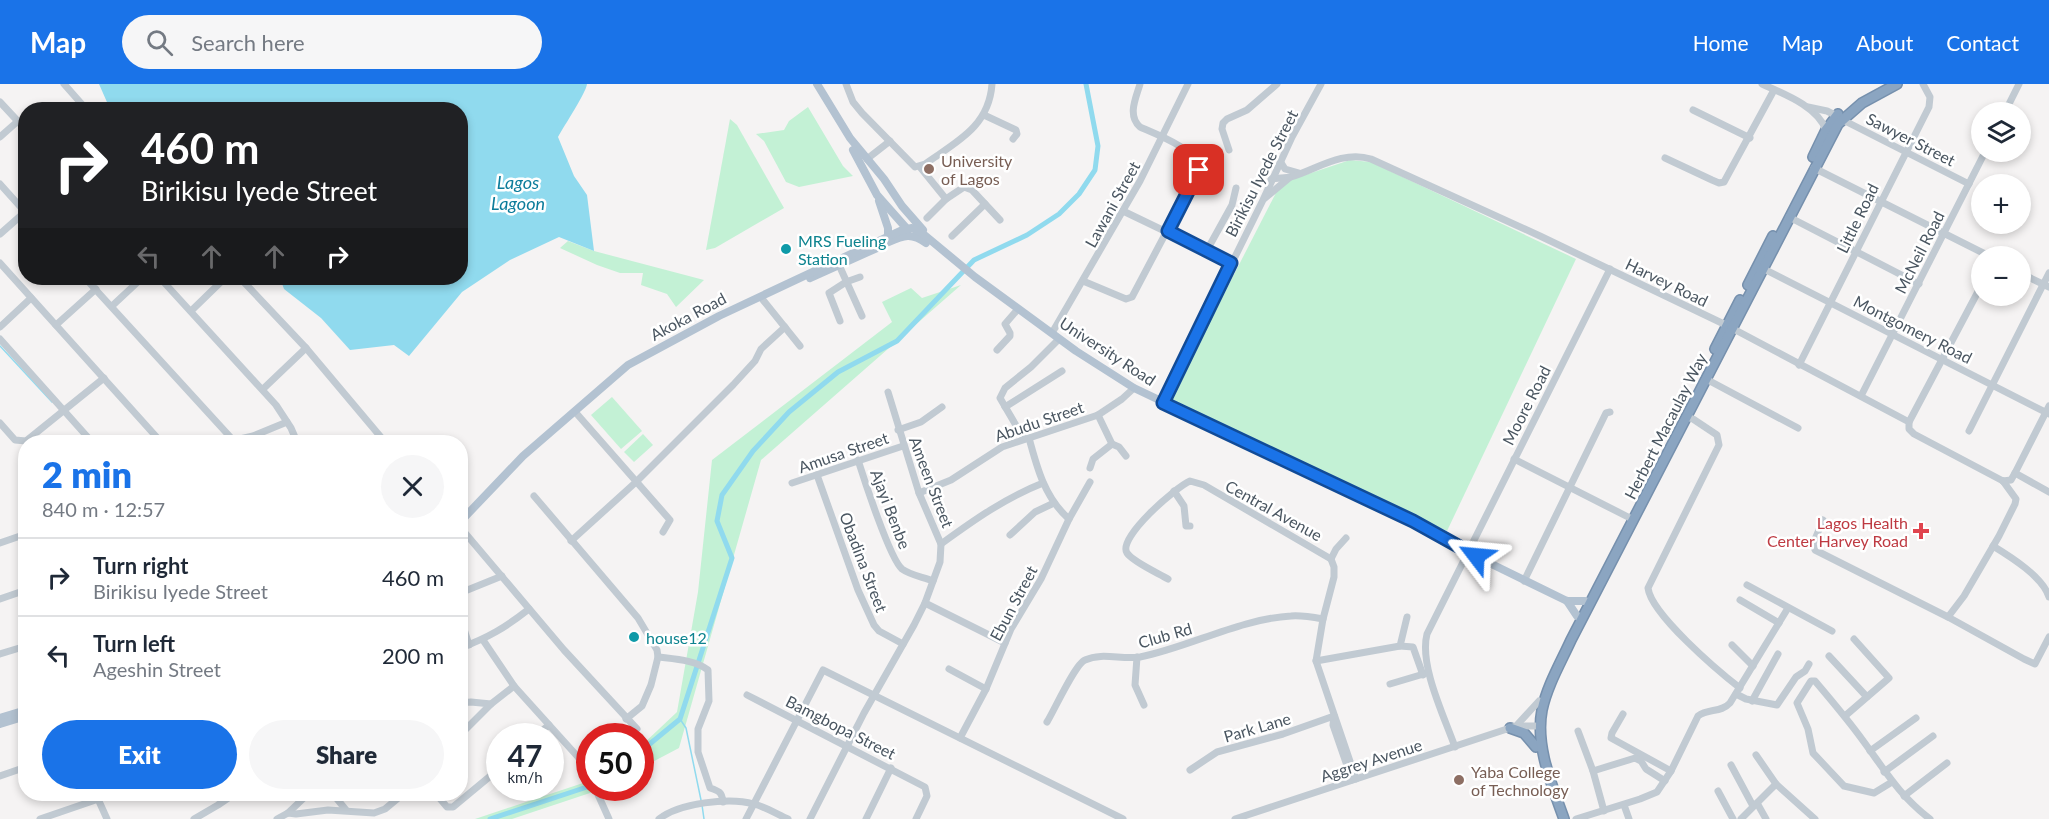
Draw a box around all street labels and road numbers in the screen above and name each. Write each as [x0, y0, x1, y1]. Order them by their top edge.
street label: Birikisu Iyede Street [1221, 106, 1301, 240]
street label: Sawyer Street [1863, 108, 1959, 170]
street label: Lawani Street [1081, 157, 1144, 250]
street label: Little Road [1832, 180, 1882, 256]
street label: McNeil Road [1890, 208, 1948, 296]
street label: Harvey Road [1623, 254, 1711, 310]
street label: Akoka Road [647, 288, 729, 344]
street label: Montgomery Road [1851, 291, 1975, 367]
street label: University Road [1056, 313, 1160, 389]
street label: Herbert Macaulay Way [1620, 349, 1710, 502]
street label: Moore Road [1498, 362, 1554, 448]
street label: Abudu Street [992, 397, 1086, 445]
street label: Amusa Street [795, 428, 891, 476]
street label: Ameen Street [906, 434, 958, 530]
street label: Ajayi Benbe [867, 467, 915, 551]
street label: Central Avenue [1222, 476, 1326, 544]
street label: Obadina Street [836, 509, 892, 615]
street label: Ebun Street [985, 562, 1041, 644]
street label: Club Rd [1136, 618, 1194, 652]
street label: Bamgbopa Street [783, 691, 899, 763]
street label: Park Lane [1221, 708, 1293, 746]
street label: Aggrey Avenue [1318, 735, 1424, 785]

